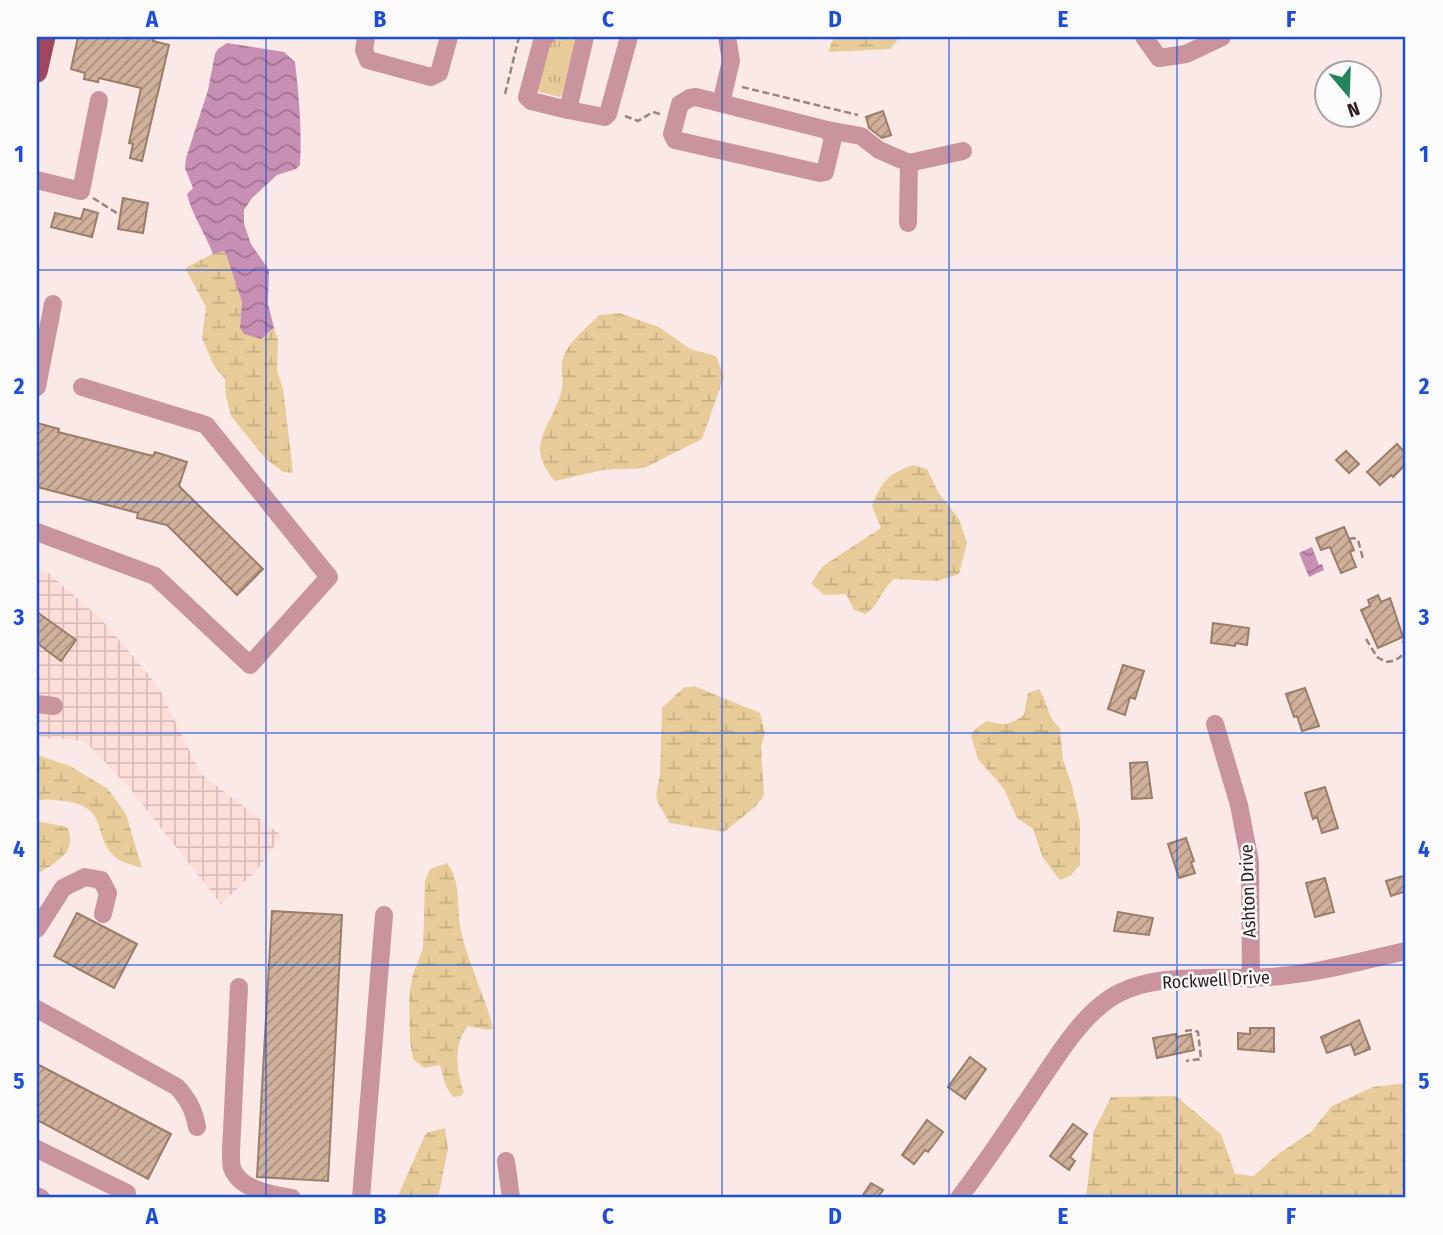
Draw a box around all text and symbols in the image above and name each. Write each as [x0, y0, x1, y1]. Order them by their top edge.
text: A [145, 5, 159, 33]
text: B [374, 5, 387, 33]
text: C [602, 5, 614, 33]
text: D [828, 5, 842, 33]
text: E [1058, 5, 1069, 33]
text: F [1286, 5, 1296, 33]
north arrow [1314, 60, 1384, 130]
text: N [1344, 97, 1363, 122]
text: 1 [14, 140, 24, 168]
text: 1 [1419, 140, 1429, 168]
text: 2 [13, 372, 25, 400]
text: 2 [1418, 372, 1430, 400]
text: 3 [13, 603, 25, 631]
text: 3 [1418, 603, 1430, 631]
text: 4 [13, 835, 25, 863]
text: 4 [1418, 835, 1430, 863]
street label: Ashton Drive [1235, 844, 1261, 938]
street label: Rockwell Drive [1162, 966, 1270, 994]
text: 5 [13, 1067, 25, 1095]
text: 5 [1418, 1067, 1430, 1095]
text: A [145, 1202, 159, 1230]
text: B [374, 1202, 387, 1230]
text: C [602, 1202, 614, 1230]
text: D [828, 1202, 842, 1230]
text: E [1058, 1202, 1069, 1230]
text: F [1286, 1202, 1296, 1230]

